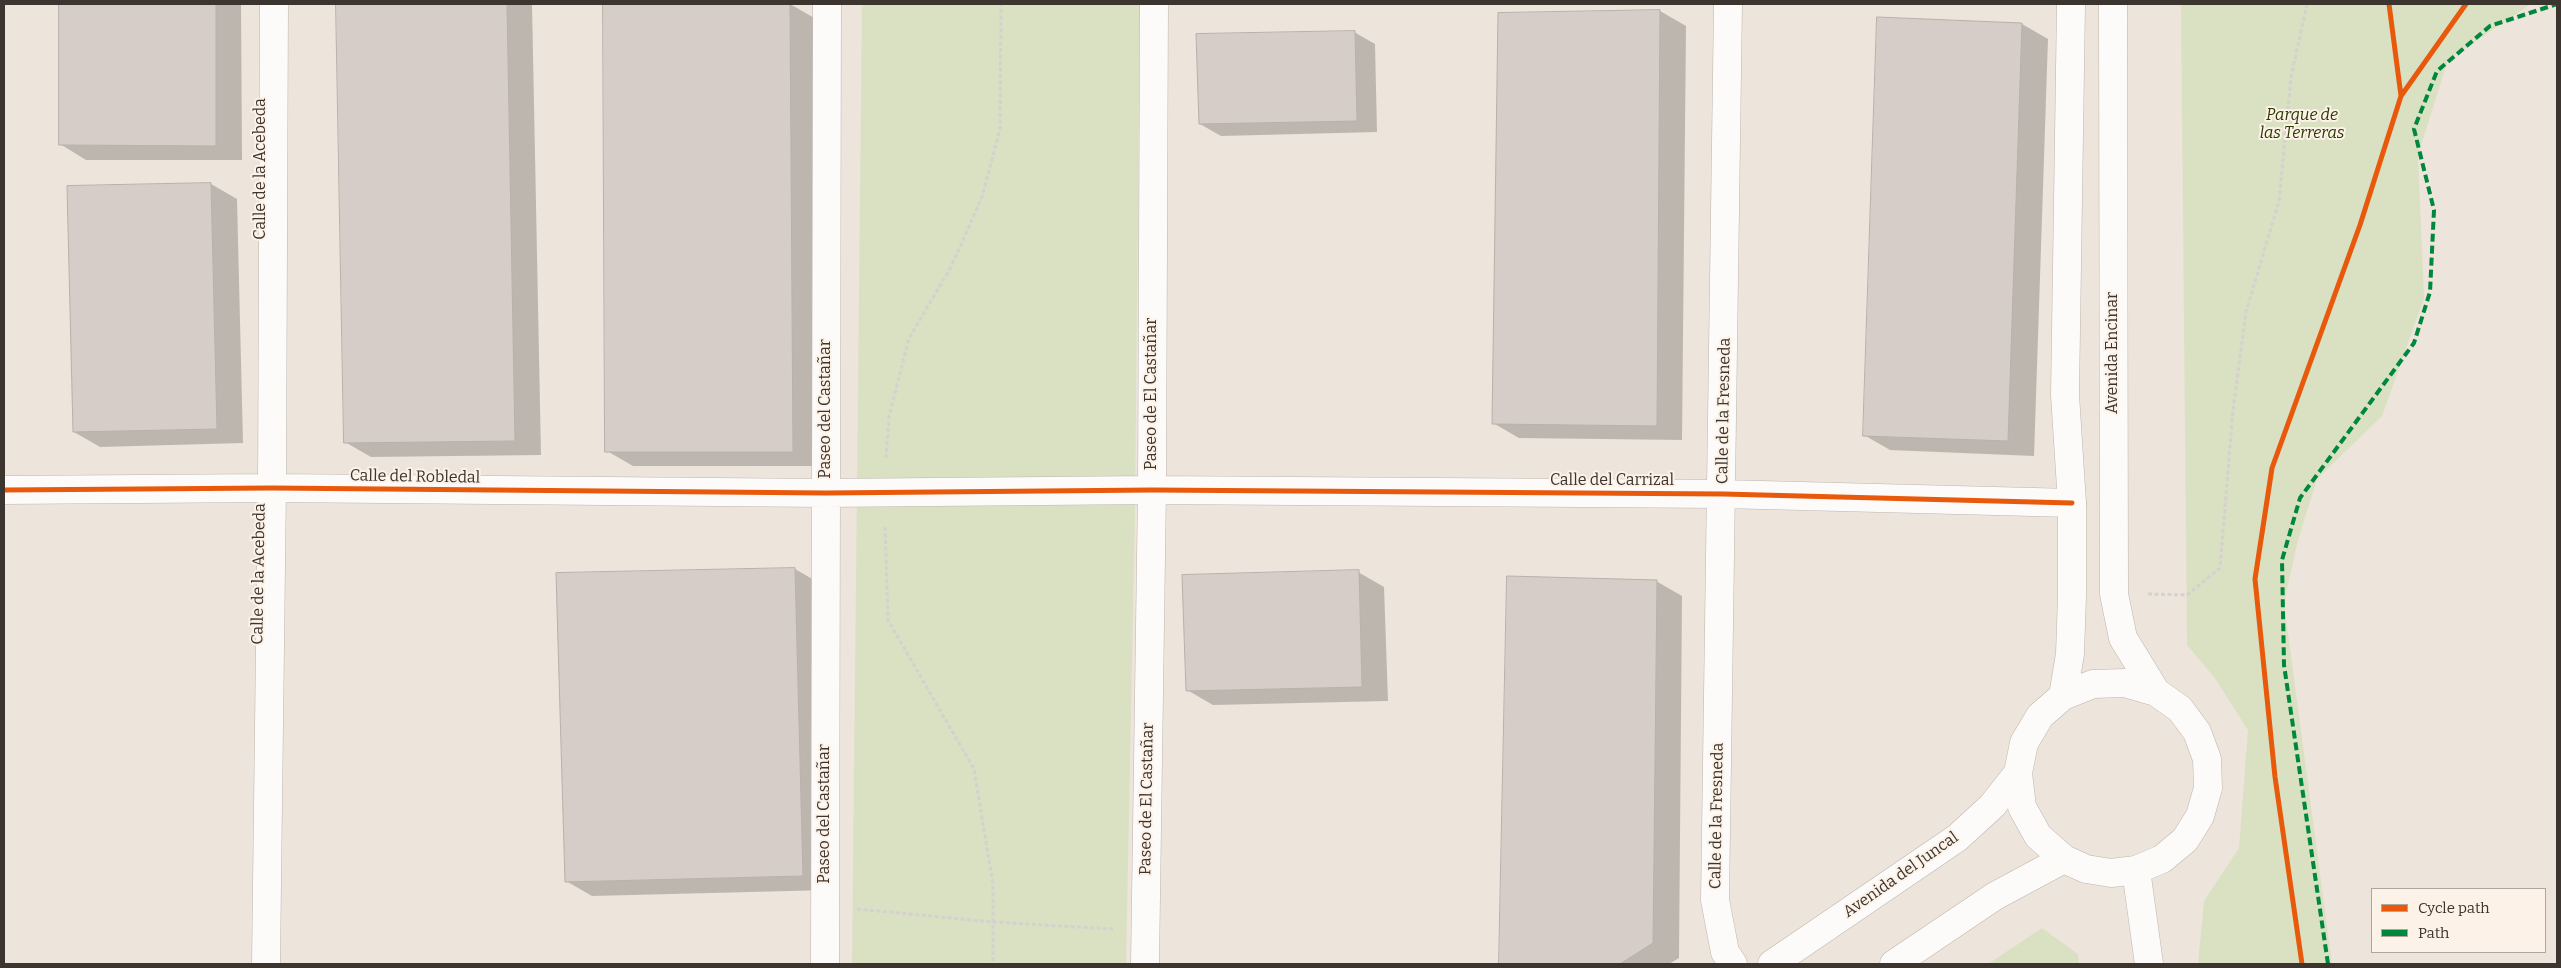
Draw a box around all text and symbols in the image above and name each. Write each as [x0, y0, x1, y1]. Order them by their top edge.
street label: Calle de la Acebeda [251, 98, 271, 240]
park label: Parque de las Terreras [2260, 106, 2344, 144]
street label: Avenida Encinar [2103, 292, 2123, 414]
street label: Paseo de El Castañar [1142, 318, 1162, 470]
street label: Calle de la Fresneda [1713, 338, 1735, 484]
street label: Paseo del Castañar [816, 339, 836, 479]
street label: Calle del Robledal [350, 466, 480, 488]
street label: Calle del Carrizal [1550, 471, 1674, 491]
street label: Calle de la Acebeda [248, 503, 270, 645]
street label: Paseo de El Castañar [1136, 723, 1158, 875]
street label: Calle de la Fresneda [1706, 743, 1728, 889]
street label: Paseo del Castañar [815, 744, 835, 884]
street label: Avenida del Juncal [1840, 828, 1962, 922]
legend [2371, 888, 2546, 953]
text: Cycle path [2418, 899, 2490, 917]
text: Path [2418, 924, 2449, 942]

